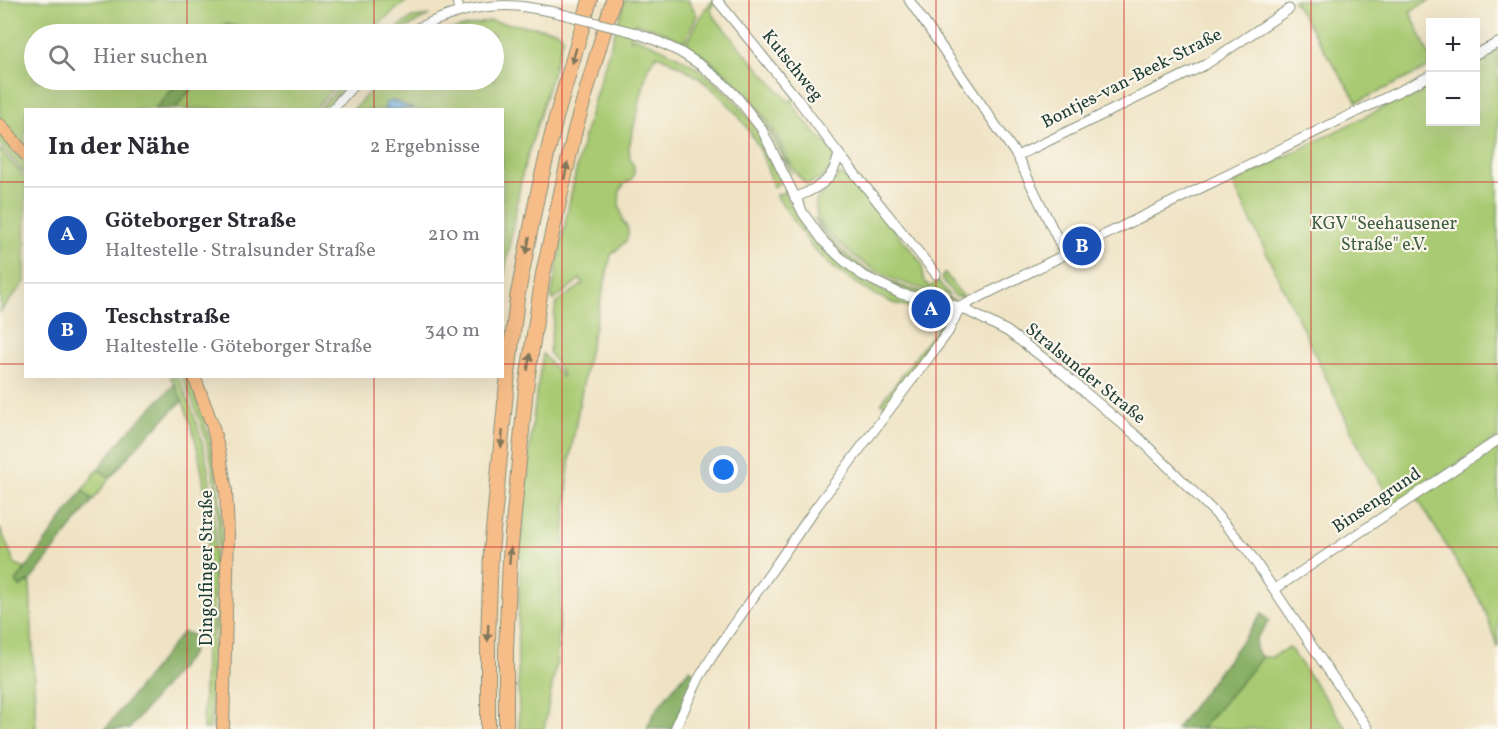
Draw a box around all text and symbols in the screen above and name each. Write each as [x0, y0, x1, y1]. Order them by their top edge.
map controls [1426, 18, 1480, 126]
button: + [1426, 18, 1480, 72]
street label: Bontjes-van-Beek-Straße [1038, 23, 1226, 135]
search box [24, 24, 504, 90]
street label: Kutschweg [755, 25, 829, 107]
icon: search [45, 41, 78, 74]
text: Hier suchen [93, 42, 208, 73]
one-way arrow [569, 47, 578, 65]
button: − [1426, 72, 1480, 126]
text: In der Nähe [48, 129, 190, 165]
text: 2 Ergebnisse [370, 133, 480, 161]
one-way arrow [562, 161, 571, 180]
text: Göteborger Straße [105, 206, 296, 237]
park label: KGV "Seehausener Straße" e.V. [1311, 212, 1457, 258]
text: A [60, 221, 75, 249]
text: 210 m [428, 221, 480, 249]
pin: B [1062, 224, 1102, 268]
one-way arrow [523, 236, 532, 255]
text: Haltestelle · Stralsunder Straße [105, 237, 376, 265]
pin: A [912, 286, 950, 332]
text: Teschstraße [105, 302, 230, 333]
text: B [61, 317, 74, 345]
text: 340 m [424, 317, 480, 345]
street label: Stralsunder Straße [1019, 318, 1151, 430]
text: Haltestelle · Göteborger Straße [105, 333, 372, 361]
one-way arrow [525, 353, 534, 372]
one-way arrow [497, 429, 507, 448]
your location [709, 455, 738, 484]
street label: Binsengrund [1328, 462, 1426, 540]
street label: Dingolfinger Straße [195, 490, 220, 646]
one-way arrow [506, 547, 515, 566]
one-way arrow [484, 624, 493, 643]

